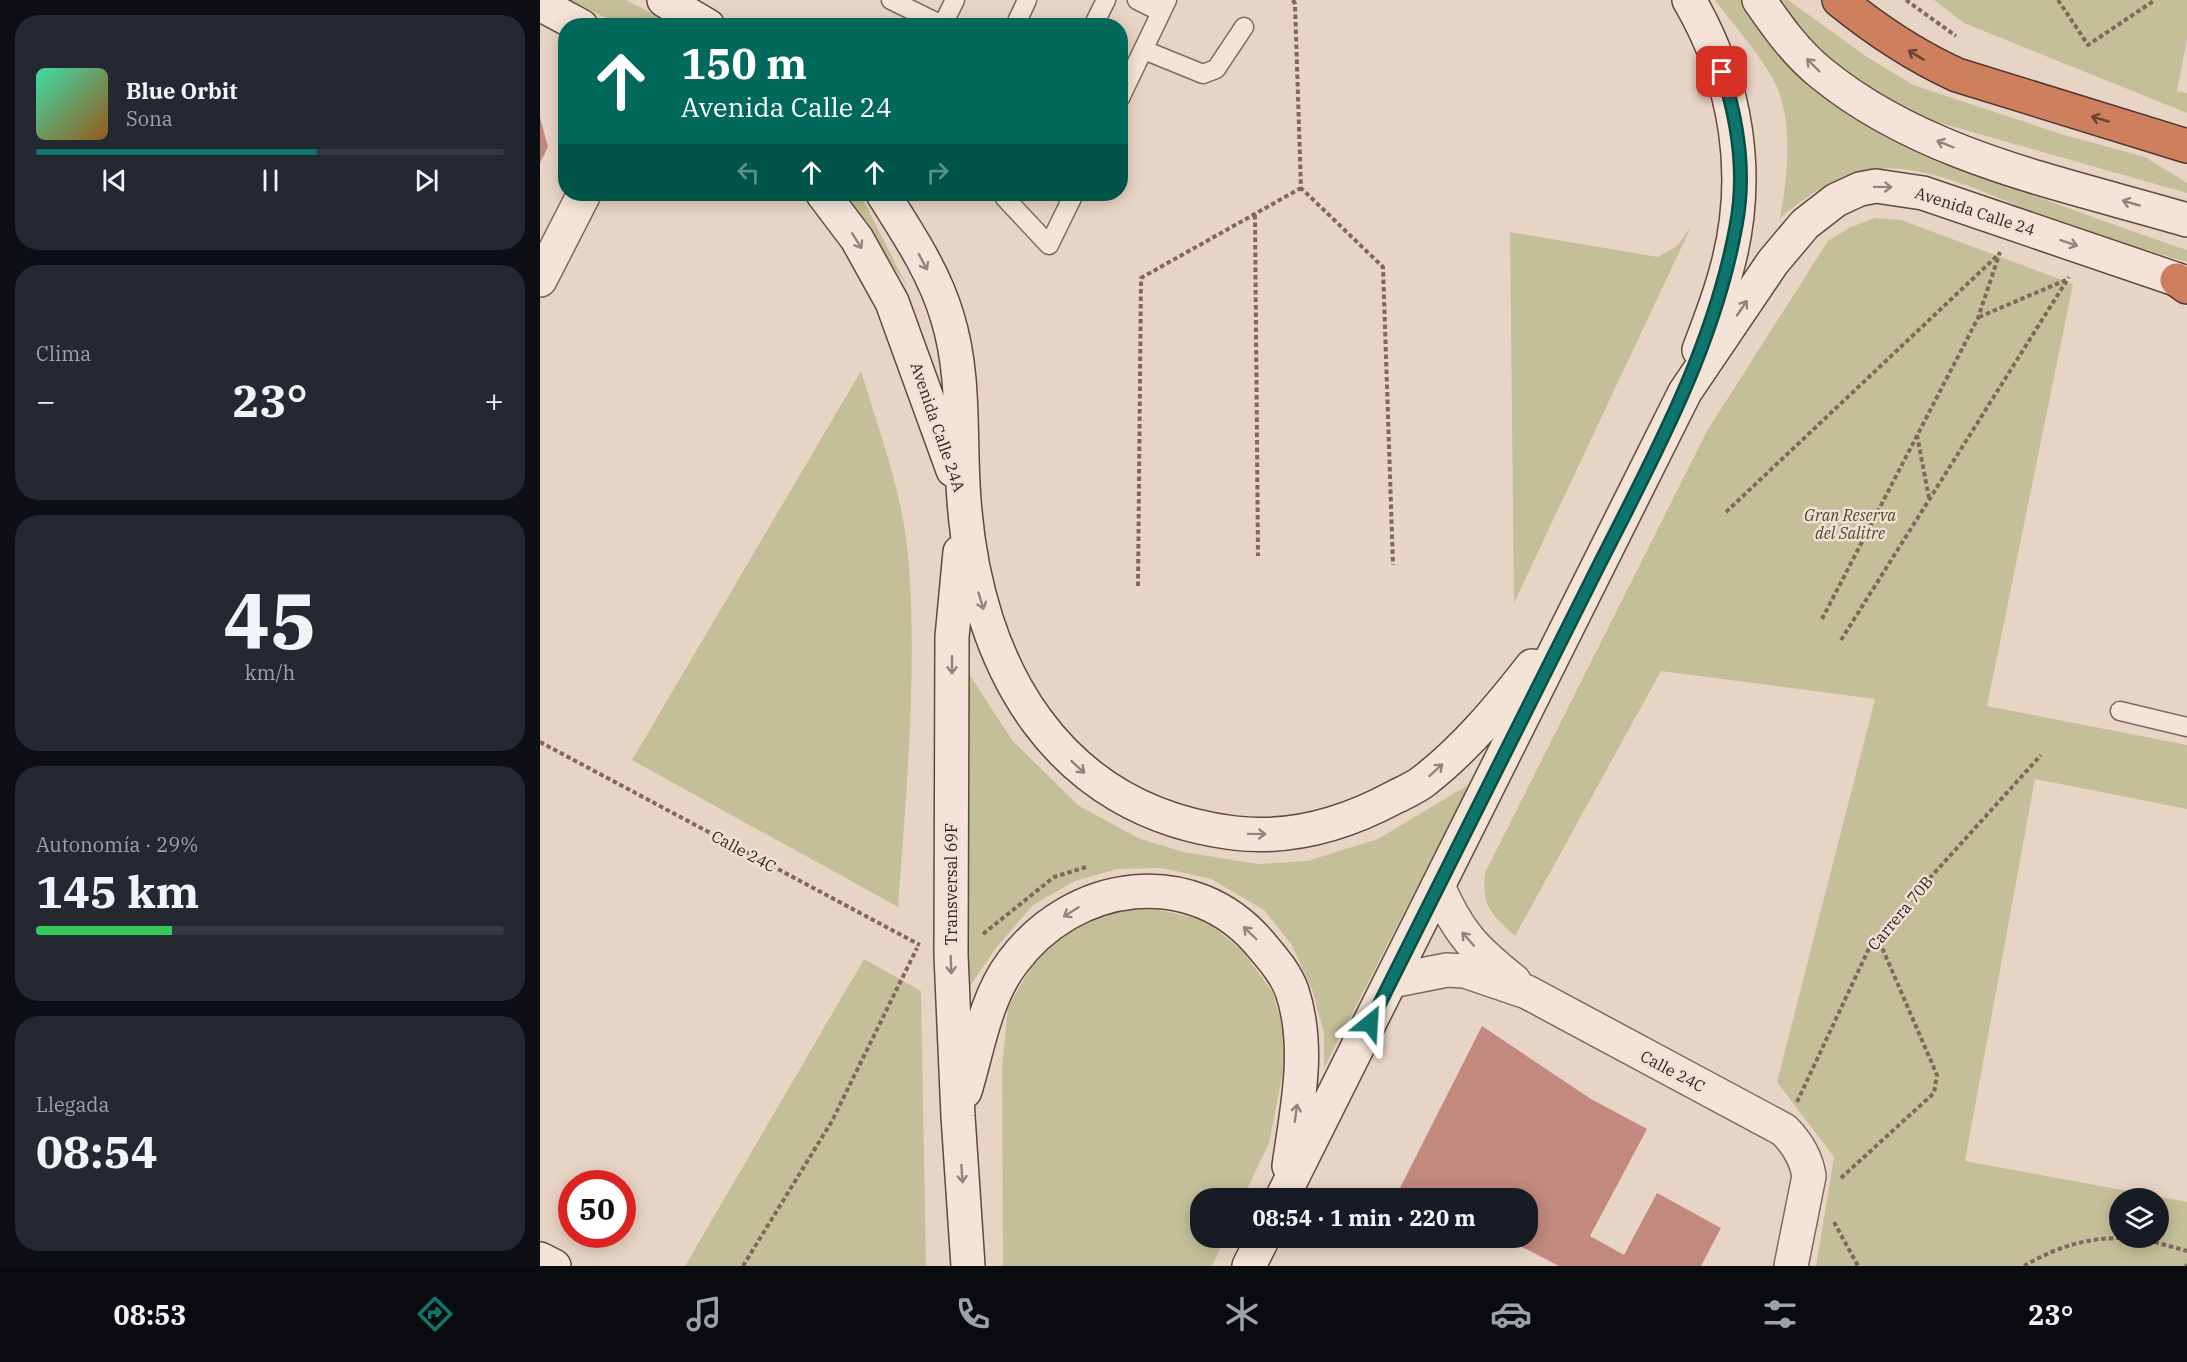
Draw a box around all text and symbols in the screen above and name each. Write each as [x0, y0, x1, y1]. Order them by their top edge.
text: 150 m [681, 36, 807, 91]
icon: ahead [582, 42, 660, 120]
pin [1696, 46, 1747, 97]
one-way arrow [1908, 49, 1925, 61]
icon: arrive [1705, 55, 1738, 88]
one-way arrow [1805, 58, 1820, 72]
text: Blue Orbit [126, 76, 237, 105]
text: Avenida Calle 24 [681, 89, 892, 124]
text: Sona [126, 105, 173, 132]
one-way arrow [2091, 113, 2110, 124]
one-way arrow [1937, 138, 1955, 149]
icon: left [732, 156, 765, 189]
icon: ahead [795, 156, 828, 189]
icon: ahead [858, 156, 891, 189]
icon: right [921, 156, 954, 189]
icon: previous [98, 164, 131, 197]
icon: pause [254, 164, 287, 197]
icon: next [410, 164, 443, 197]
one-way arrow [1873, 181, 1893, 192]
street label: Avenida Calle 24 [1912, 182, 2038, 240]
one-way arrow [2122, 197, 2141, 208]
one-way arrow [852, 232, 864, 249]
one-way arrow [2059, 238, 2078, 249]
one-way arrow [918, 252, 929, 270]
one-way arrow [1736, 301, 1748, 317]
text: Clima [36, 340, 91, 367]
street label: Avenida Calle 24A [906, 359, 970, 495]
text: 23° [232, 371, 308, 429]
text: − [36, 379, 56, 422]
text: + [484, 379, 504, 422]
park label: Gran Reserva del Salitre [1804, 505, 1896, 543]
text: 45 [223, 569, 317, 670]
one-way arrow [976, 591, 987, 610]
one-way arrow [946, 655, 958, 675]
text: km/h [245, 659, 295, 686]
one-way arrow [1070, 760, 1086, 773]
one-way arrow [1429, 763, 1444, 777]
street label: Transversal 69F [941, 823, 961, 945]
street label: Calle 24C [708, 826, 780, 876]
one-way arrow [1246, 828, 1266, 840]
text: Autonomía · 29% [36, 831, 198, 858]
text: 145 km [36, 862, 199, 920]
street label: Carrera 70B [1863, 872, 1937, 954]
one-way arrow [1063, 906, 1080, 918]
one-way arrow [1243, 926, 1258, 941]
one-way arrow [1461, 932, 1475, 947]
one-way arrow [945, 955, 957, 974]
position arrow [1338, 991, 1402, 1055]
street label: Calle 24C [1637, 1046, 1709, 1096]
text: Llegada [36, 1091, 109, 1118]
one-way arrow [1290, 1103, 1301, 1123]
text: 08:54 [36, 1122, 158, 1180]
one-way arrow [957, 1164, 968, 1184]
speed limit sign: 50 [558, 1170, 636, 1248]
map controls [2109, 1188, 2169, 1248]
button: layers [2109, 1188, 2169, 1248]
text: 08:54 · 1 min · 220 m [1252, 1203, 1476, 1232]
icon: directions [414, 1293, 456, 1335]
icon: music [683, 1293, 725, 1335]
icon: phone [952, 1293, 994, 1335]
icon: climate [1221, 1293, 1263, 1335]
icon: car [1490, 1293, 1532, 1335]
icon: filters [1759, 1293, 1801, 1335]
text: 08:53 [114, 1297, 187, 1332]
text: 23° [2028, 1297, 2073, 1332]

